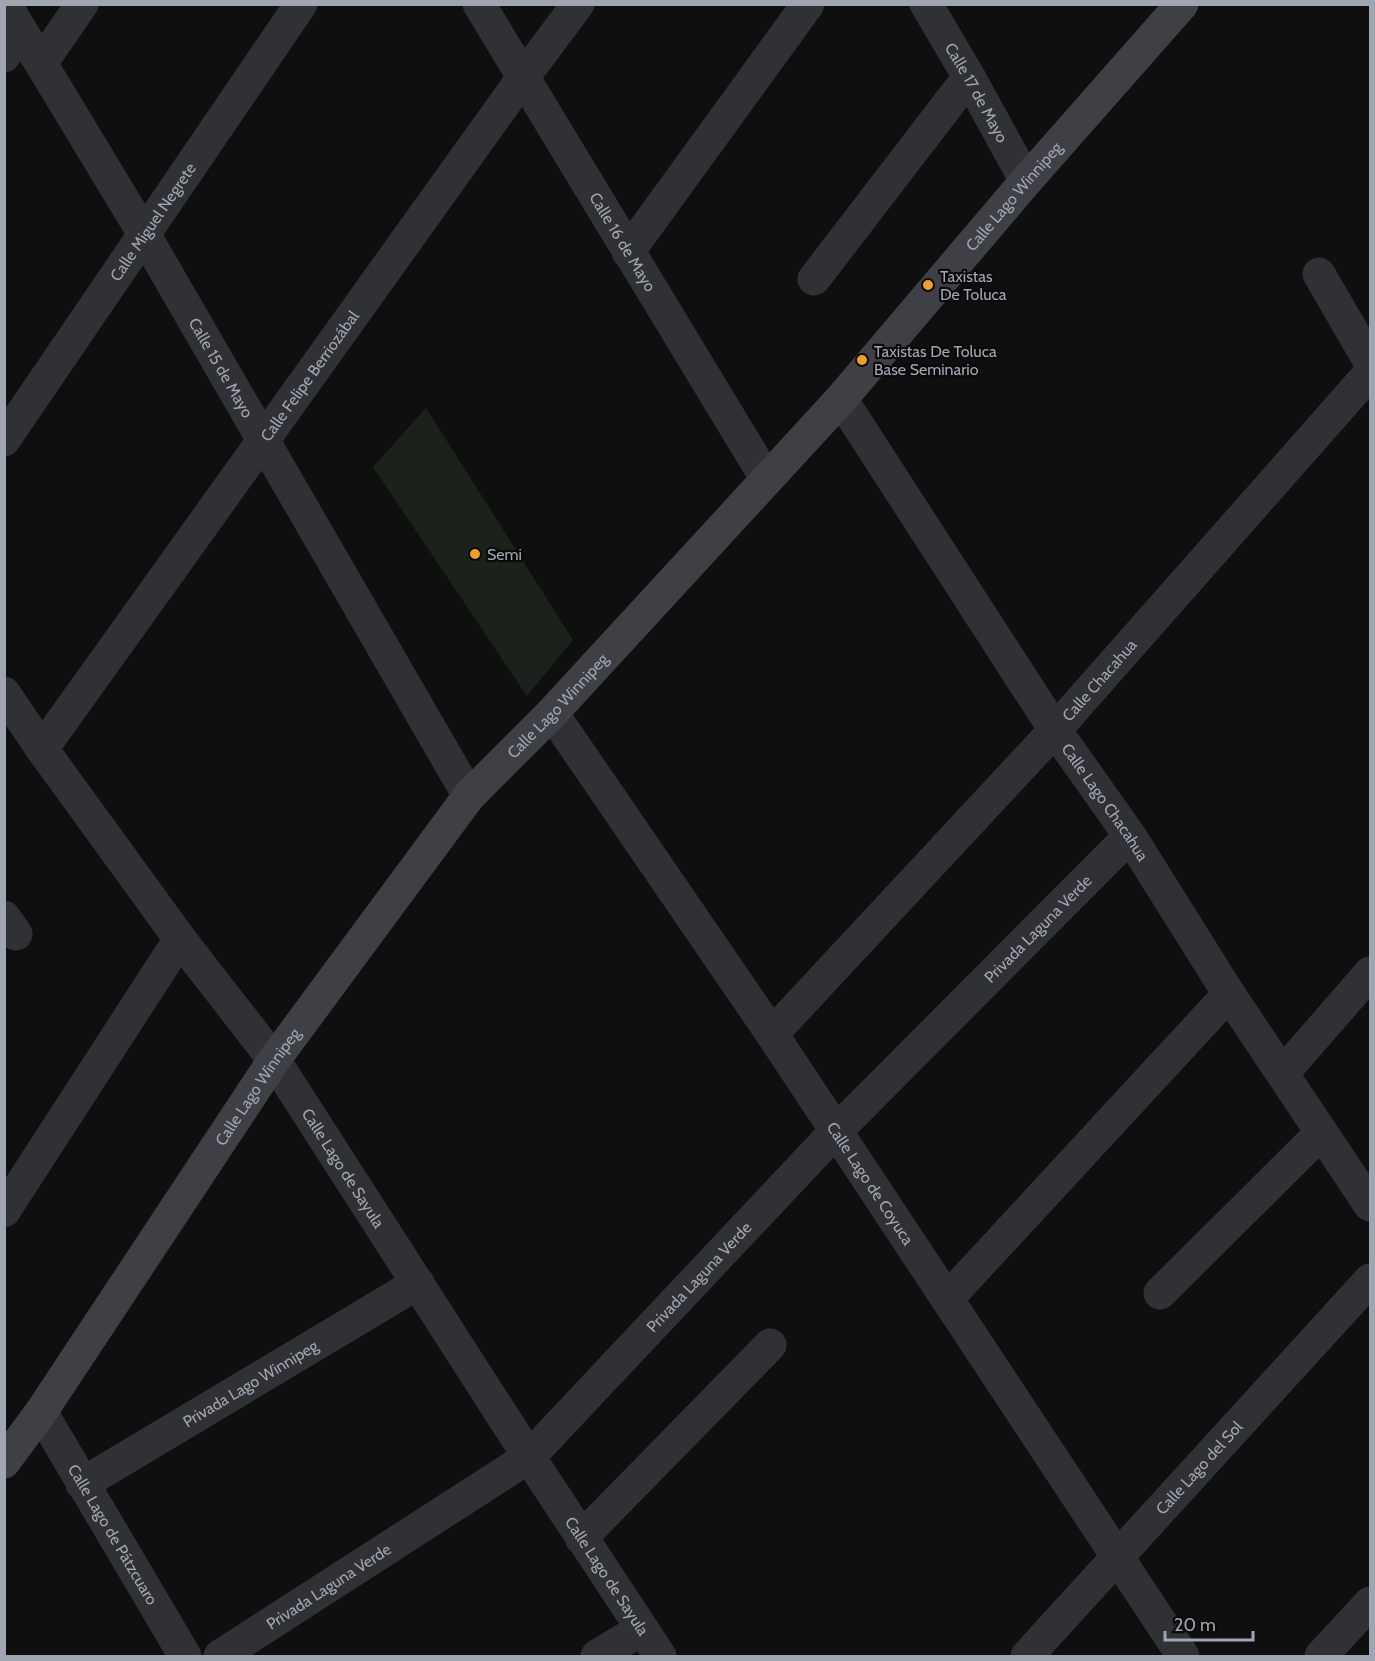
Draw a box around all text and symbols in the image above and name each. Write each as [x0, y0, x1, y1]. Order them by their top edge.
street label: Calle 17 de Mayo [941, 39, 1013, 146]
street label: Calle Lago Winnipeg [961, 137, 1066, 255]
street label: Calle Miguel Negrete [106, 159, 200, 285]
street label: Calle 16 de Mayo [586, 189, 660, 295]
place label: Taxistas De Toluca [940, 267, 1007, 304]
marker: Taxistas De Toluca [921, 278, 935, 292]
street label: Calle Felipe Berriozábal [256, 307, 363, 445]
street label: Calle 15 de Mayo [185, 314, 258, 421]
place label: Taxistas De Toluca Base Seminario [874, 342, 997, 379]
marker: Taxistas De Toluca Base Seminario [855, 353, 869, 367]
place label: Semi [487, 545, 522, 564]
marker: Semi [468, 547, 482, 561]
street label: Calle Chacahua [1058, 635, 1140, 725]
street label: Calle Lago Winnipeg [503, 648, 613, 762]
street label: Calle Lago Chacahua [1058, 740, 1153, 865]
street label: Privada Laguna Verde [980, 871, 1095, 987]
street label: Calle Lago Winnipeg [211, 1023, 305, 1149]
street label: Calle Lago de Sayula [298, 1105, 389, 1232]
street label: Calle Lago de Coyuca [823, 1118, 918, 1249]
street label: Privada Laguna Verde [642, 1218, 755, 1336]
street label: Privada Lago Winnipeg [179, 1335, 322, 1431]
street label: Calle Lago del Sol [1152, 1417, 1246, 1518]
street label: Calle Lago de Pátzcuaro [64, 1461, 162, 1608]
street label: Calle Lago de Sayula [561, 1513, 653, 1639]
street label: Privada Laguna Verde [263, 1539, 394, 1633]
scale bar [1165, 1604, 1254, 1642]
text: 20 m [1174, 1614, 1216, 1636]

